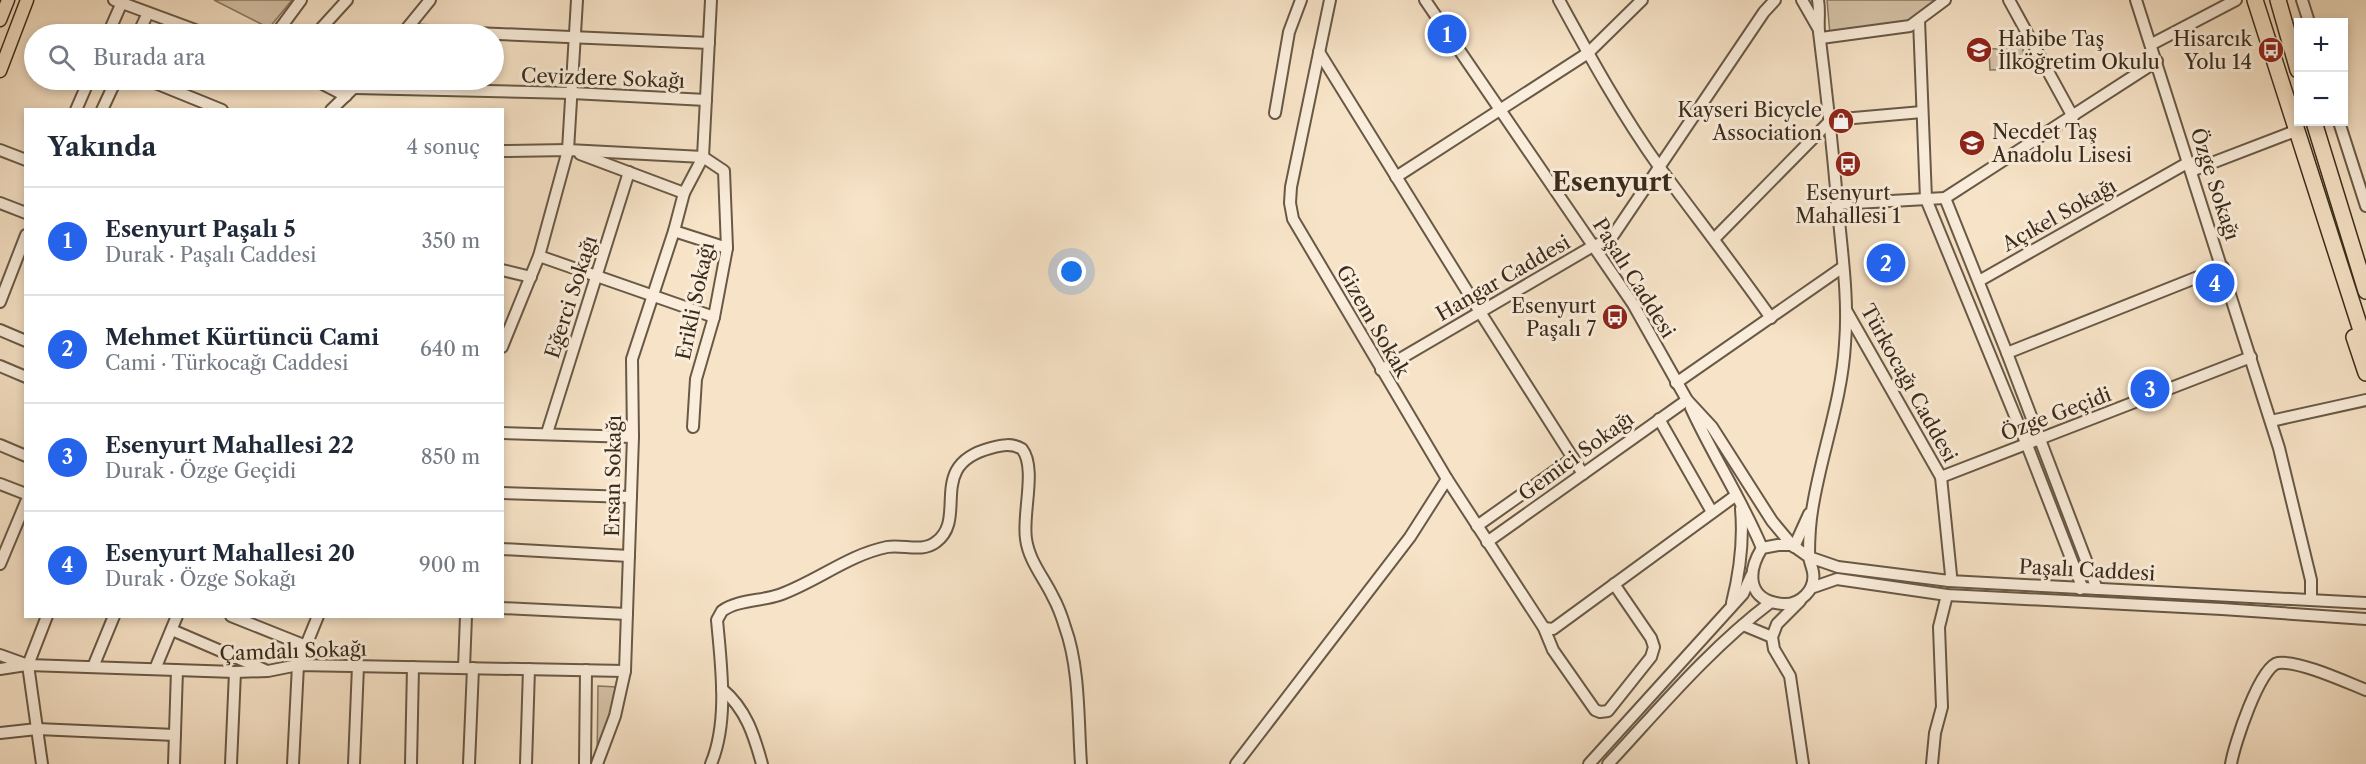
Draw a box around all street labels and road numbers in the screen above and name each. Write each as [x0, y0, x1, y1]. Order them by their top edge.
street label: Cevizdere Sokağı [521, 63, 685, 93]
street label: Özge Sokağı [2186, 125, 2245, 243]
street label: Açıkel Sokağı [1997, 174, 2120, 257]
street label: Paşalı Caddesi [1588, 214, 1680, 342]
street label: Hangar Caddesi [1432, 230, 1574, 326]
street label: Eğerci Sokağı [540, 233, 602, 361]
street label: Erikli Sokağı [671, 240, 719, 362]
street label: Gizem Sokak [1331, 261, 1415, 382]
street label: Türkocağı Caddesi [1856, 300, 1962, 466]
street label: Özge Geçidi [1997, 381, 2115, 446]
street label: Gemici Sokağı [1514, 406, 1638, 506]
street label: Ersan Sokağı [600, 415, 626, 537]
street label: Paşalı Caddesi [2018, 554, 2156, 586]
street label: Çamdalı Sokağı [219, 636, 367, 666]

